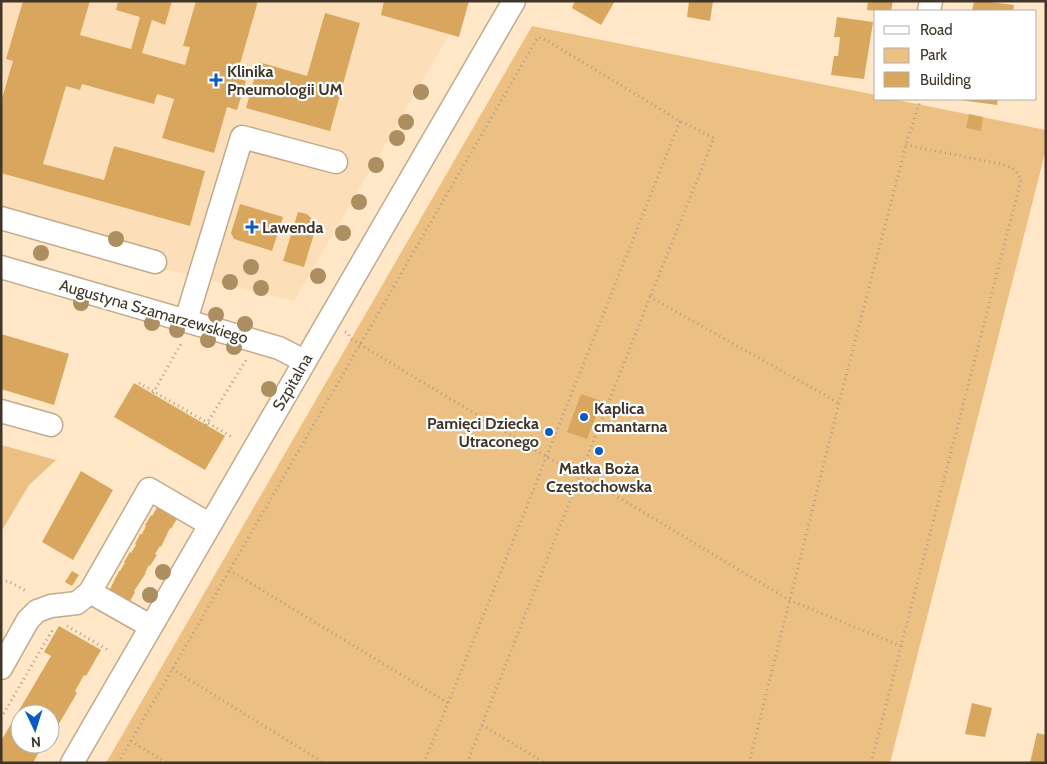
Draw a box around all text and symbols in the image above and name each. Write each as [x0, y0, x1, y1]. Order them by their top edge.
legend [874, 10, 1037, 100]
text: Road [920, 21, 953, 39]
text: Park [920, 46, 947, 64]
place label: Klinika Pneumologii UM [227, 62, 343, 99]
text: Building [920, 71, 971, 89]
marker: Klinika Pneumologii UM [209, 73, 223, 87]
place label: Lawenda [262, 218, 323, 237]
marker: Lawenda [246, 221, 258, 233]
street label: Augustyna Szamarzewskiego [57, 275, 250, 348]
street label: Szpitalna [269, 350, 316, 414]
place label: Kaplica cmantarna [594, 399, 667, 436]
marker: Kaplica cmantarna [578, 411, 590, 423]
place label: Pamięci Dziecka Utraconego [427, 414, 539, 451]
marker: Pamięci Dziecka Utraconego [543, 426, 555, 438]
marker: Matka Boża Częstochowska [593, 445, 605, 457]
place label: Matka Boża Częstochowska [546, 459, 652, 496]
north arrow [10, 704, 60, 754]
text: N [30, 733, 41, 751]

